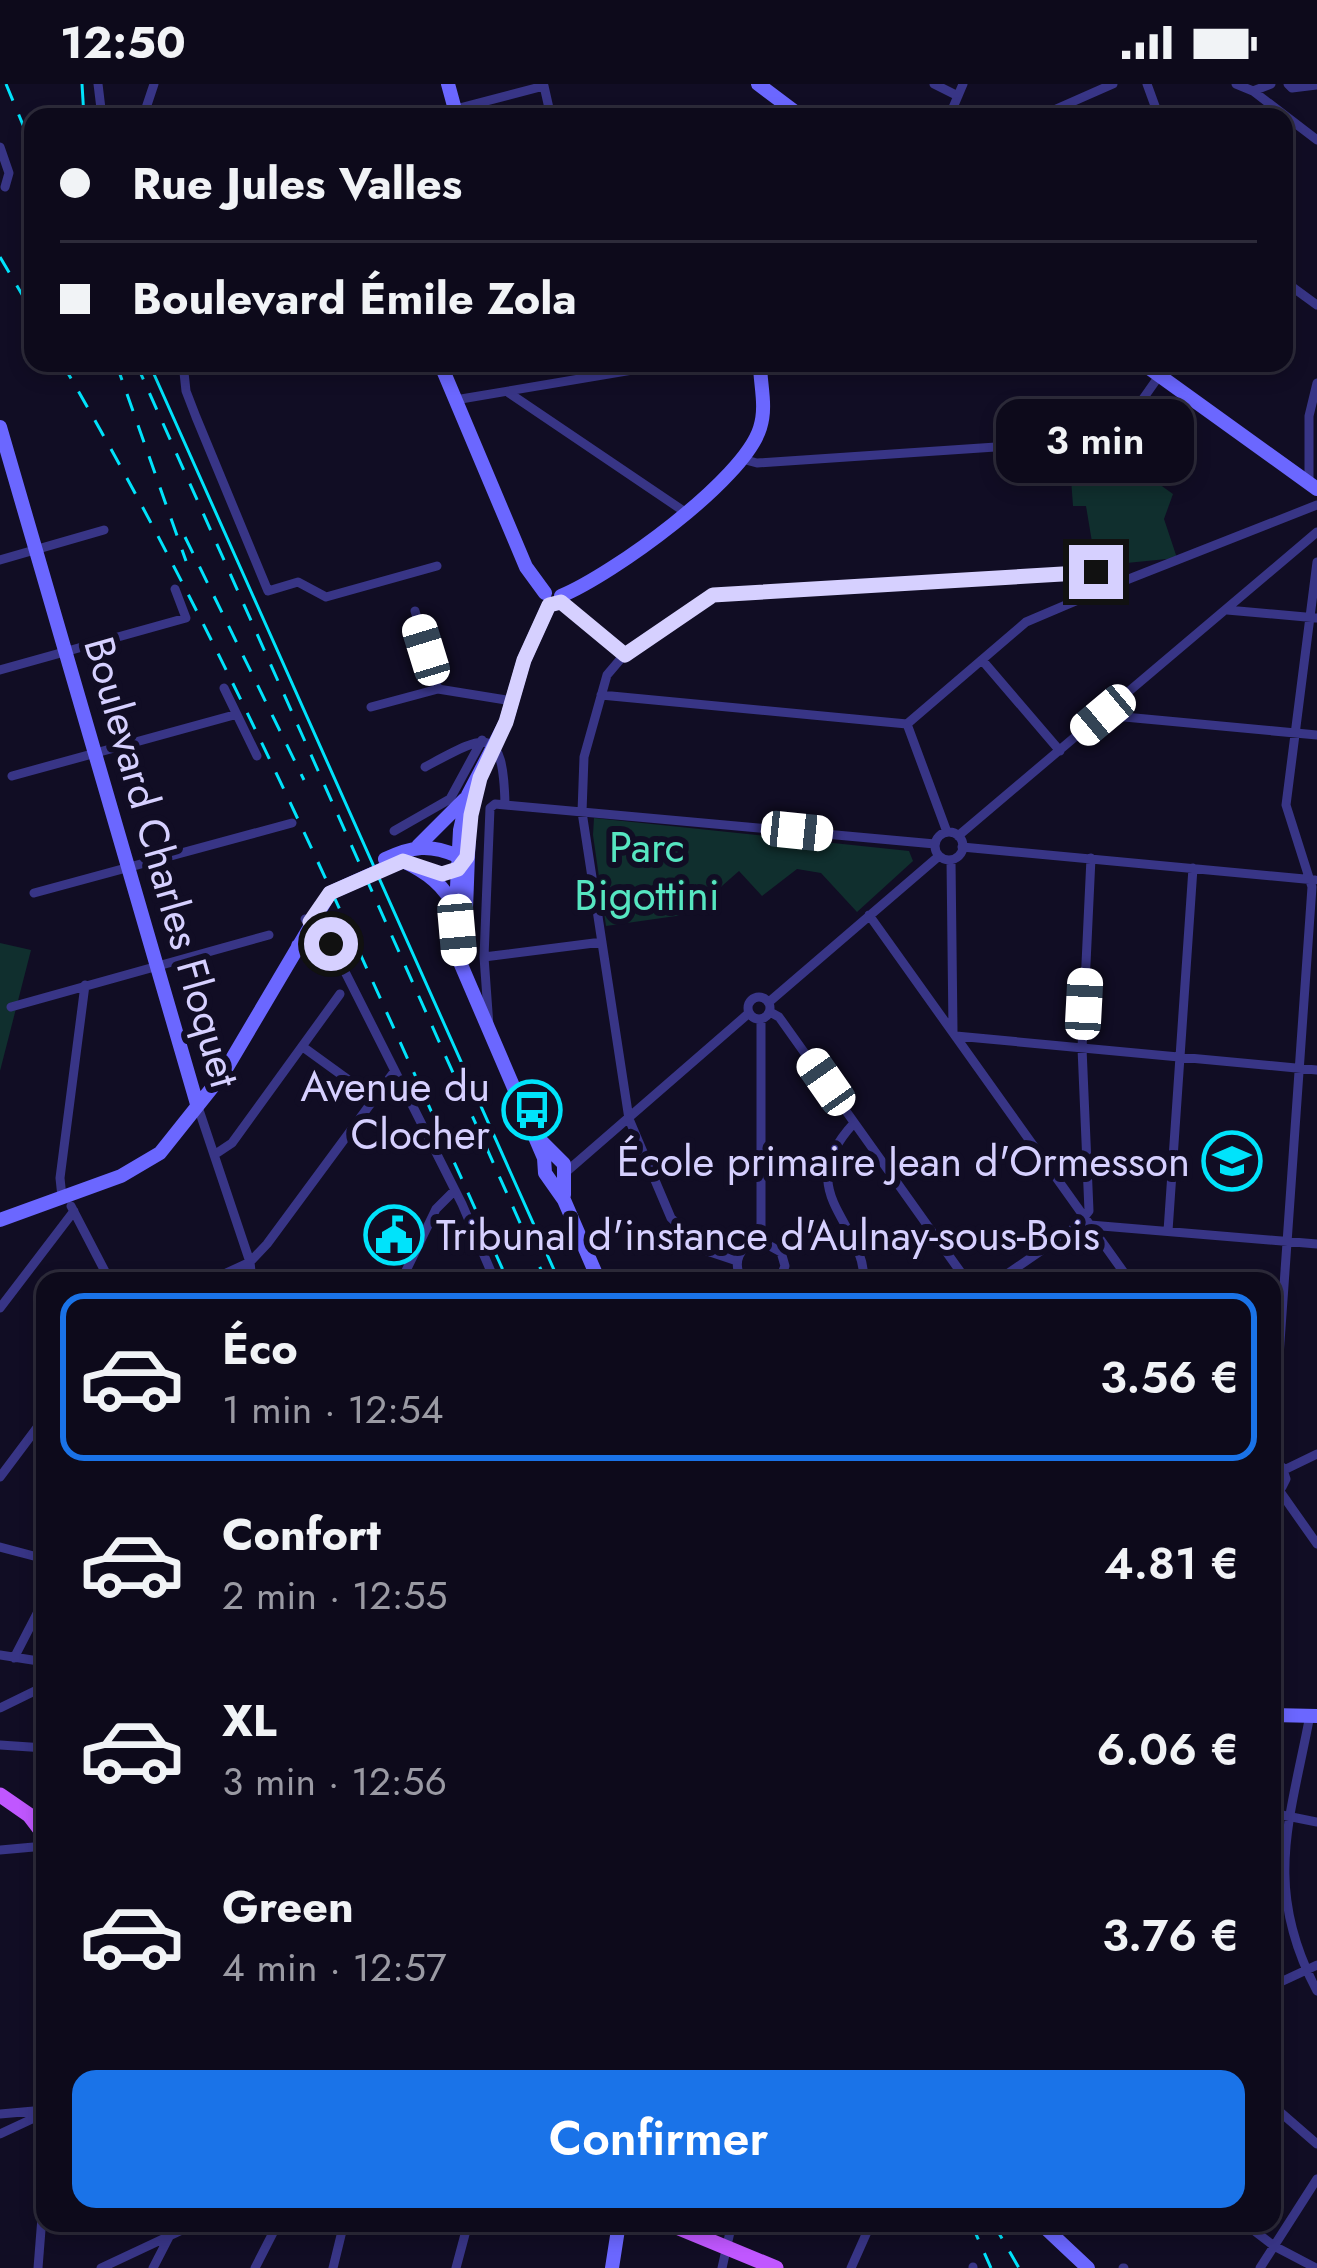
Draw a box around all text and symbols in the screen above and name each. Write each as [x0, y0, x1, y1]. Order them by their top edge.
text: 12:50 [60, 10, 186, 75]
text: Rue Jules Valles [132, 151, 462, 216]
text: Boulevard Émile Zola [132, 266, 577, 331]
callout: 3 min [997, 398, 1195, 482]
text: 3 min [1046, 412, 1144, 469]
route end [1069, 545, 1123, 599]
car [398, 610, 454, 690]
street label: Boulevard Charles Floquet [68, 629, 256, 1095]
car [1064, 678, 1142, 752]
car [759, 809, 835, 853]
park label: Parc Bigottini [574, 817, 720, 926]
car [436, 893, 478, 967]
route start [304, 917, 358, 971]
car [1064, 967, 1104, 1041]
car [791, 1042, 861, 1122]
place label: Avenue du Clocher [301, 1056, 491, 1165]
bus stop icon: Avenue du Clocher [501, 1079, 563, 1141]
school or university icon: École primaire Jean d'Ormesson [1201, 1130, 1263, 1192]
place label: École primaire Jean d'Ormesson [617, 1131, 1190, 1192]
public building icon: Tribunal d'instance d'Aulnay-sous-Bois [363, 1204, 425, 1266]
place label: Tribunal d'instance d'Aulnay-sous-Bois [436, 1205, 1100, 1266]
text: Éco [222, 1316, 298, 1381]
icon: car [78, 1323, 186, 1431]
text: 3.56 € [1100, 1345, 1239, 1410]
text: 1 min · 12:54 [222, 1381, 444, 1438]
text: Confort [222, 1502, 381, 1567]
icon: car [78, 1509, 186, 1617]
text: 4.81 € [1104, 1531, 1239, 1596]
text: 2 min · 12:55 [222, 1567, 447, 1624]
text: XL [222, 1688, 277, 1753]
icon: car [78, 1695, 186, 1803]
text: 6.06 € [1096, 1717, 1239, 1782]
text: 3 min · 12:56 [222, 1753, 447, 1810]
text: Green [222, 1874, 354, 1939]
icon: car [78, 1881, 186, 1989]
text: 3.76 € [1102, 1903, 1239, 1968]
text: 4 min · 12:57 [222, 1939, 446, 1996]
button: Confirmer [72, 2070, 1245, 2208]

